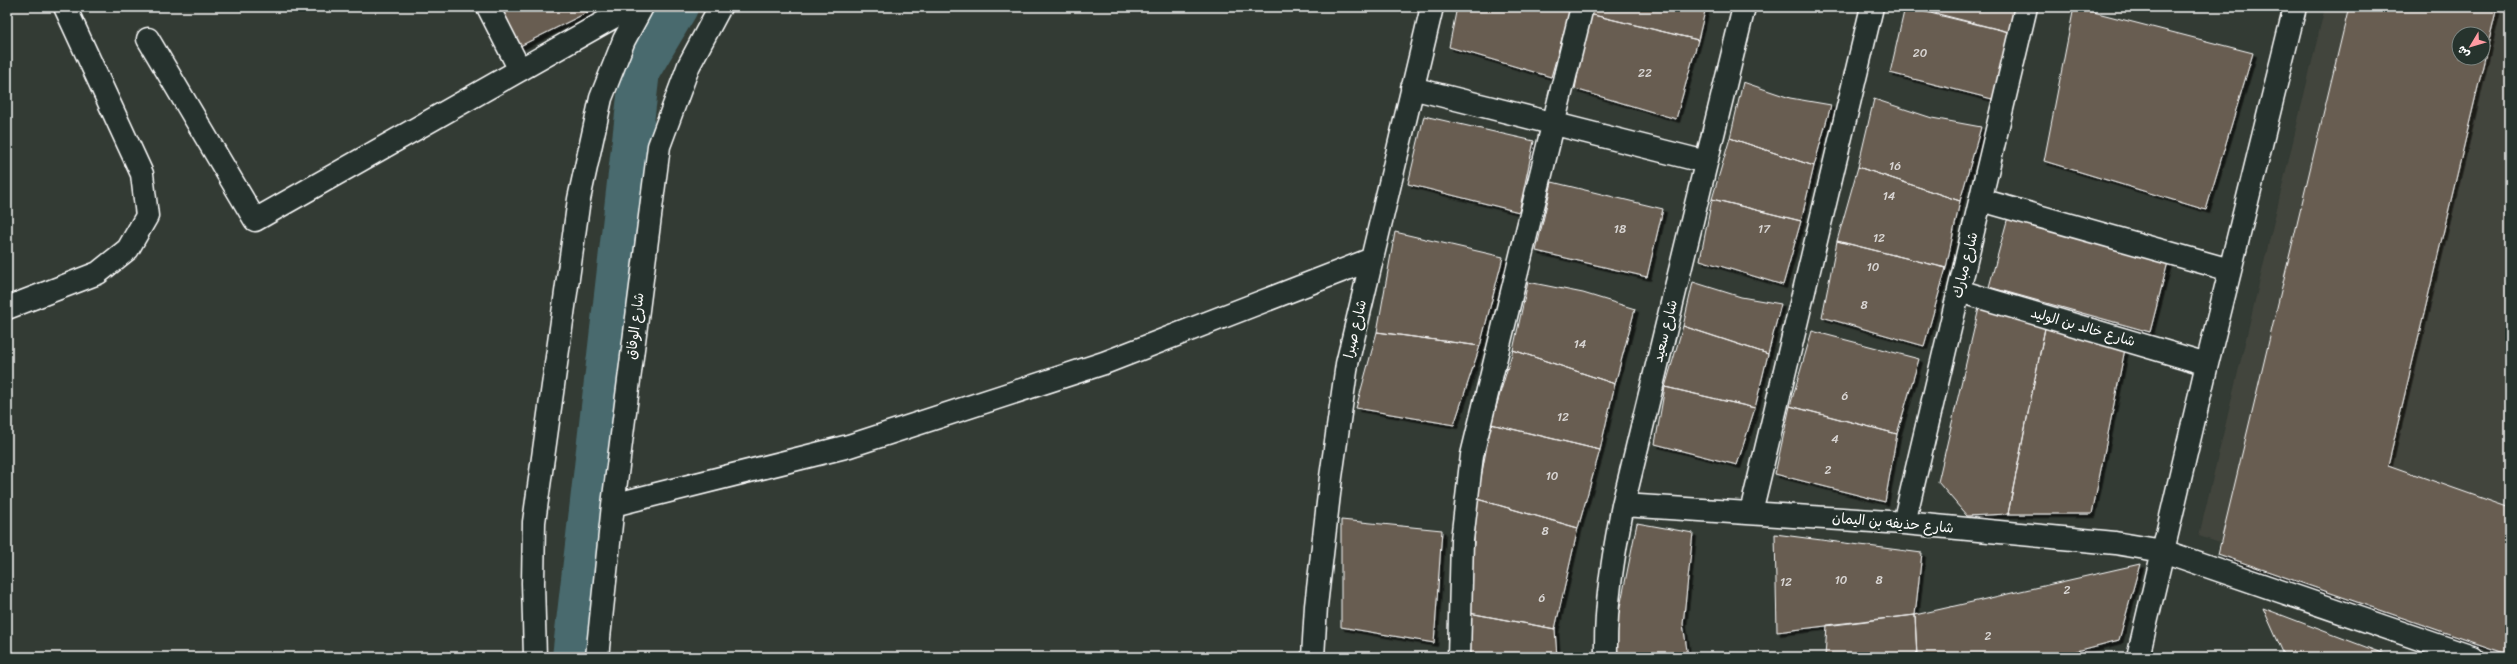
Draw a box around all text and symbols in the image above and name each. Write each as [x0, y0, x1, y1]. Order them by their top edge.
north arrow [2451, 26, 2491, 66]
text: ش [2452, 41, 2475, 62]
house number: 20 [1913, 42, 1928, 64]
house number: 22 [1638, 62, 1652, 84]
house number: 16 [1889, 155, 1901, 177]
house number: 14 [1883, 185, 1896, 207]
house number: 18 [1614, 218, 1626, 240]
house number: 17 [1758, 218, 1771, 240]
house number: 12 [1873, 227, 1885, 249]
street label: شارع مبارك [1945, 229, 1985, 301]
house number: 10 [1867, 256, 1880, 278]
street label: شارع الوفاق [618, 291, 652, 361]
house number: 8 [1860, 294, 1868, 316]
street label: شارع صبرا [1336, 297, 1374, 361]
street label: شارع سعيد [1645, 297, 1685, 365]
street label: شارع خالد بن الوليد [2028, 300, 2138, 354]
house number: 14 [1574, 333, 1587, 355]
house number: 6 [1842, 385, 1849, 407]
house number: 12 [1557, 406, 1569, 428]
house number: 4 [1831, 428, 1839, 450]
house number: 2 [1825, 459, 1832, 481]
house number: 10 [1546, 465, 1559, 487]
street label: شارع حذيفه بن اليمان [1831, 505, 1955, 541]
house number: 8 [1541, 520, 1549, 542]
house number: 10 [1835, 569, 1848, 591]
house number: 8 [1875, 569, 1883, 591]
house number: 12 [1780, 571, 1792, 593]
house number: 2 [2064, 579, 2071, 601]
house number: 6 [1539, 587, 1546, 609]
house number: 2 [1985, 625, 1992, 647]

